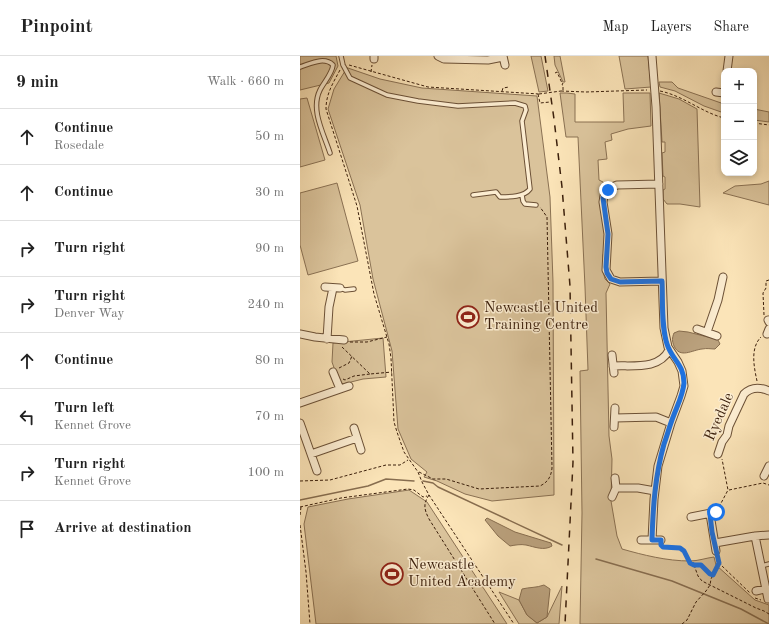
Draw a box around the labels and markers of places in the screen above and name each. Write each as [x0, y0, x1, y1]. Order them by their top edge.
place label: Newcastle United Training Centre [484, 301, 598, 333]
sports icon: Newcastle United Training Centre [455, 304, 481, 330]
place label: Newcastle United Academy [408, 558, 516, 590]
sports icon: Newcastle United Academy [379, 561, 405, 587]

